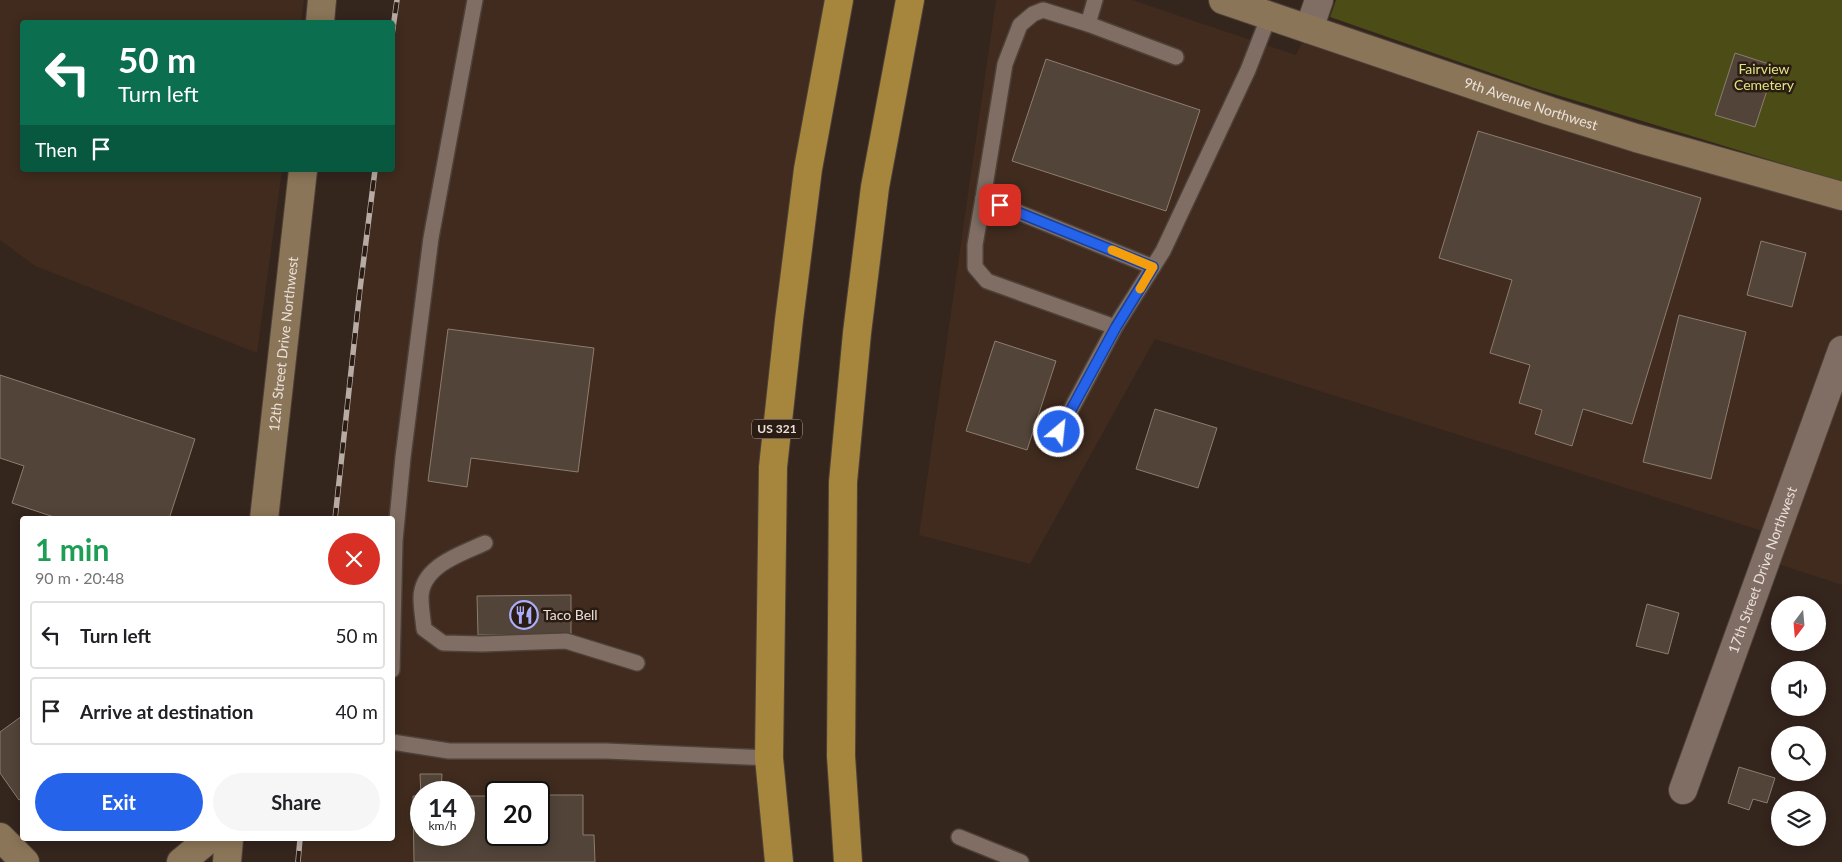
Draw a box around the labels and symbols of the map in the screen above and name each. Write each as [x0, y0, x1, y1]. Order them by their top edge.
park label: Fairview Cemetery [1734, 60, 1795, 93]
street label: 9th Avenue Northwest [1462, 73, 1600, 133]
pin [979, 184, 1021, 226]
street label: 12th Street Drive Northwest [265, 256, 301, 432]
position arrow [1032, 405, 1084, 457]
road number: US 321 [752, 419, 802, 438]
street label: 17th Street Drive Northwest [1724, 484, 1800, 655]
north arrow [1771, 596, 1826, 651]
restaurant icon: Taco Bell [509, 600, 539, 630]
place label: Taco Bell [543, 606, 598, 623]
speed limit sign: 20 [485, 781, 550, 846]

